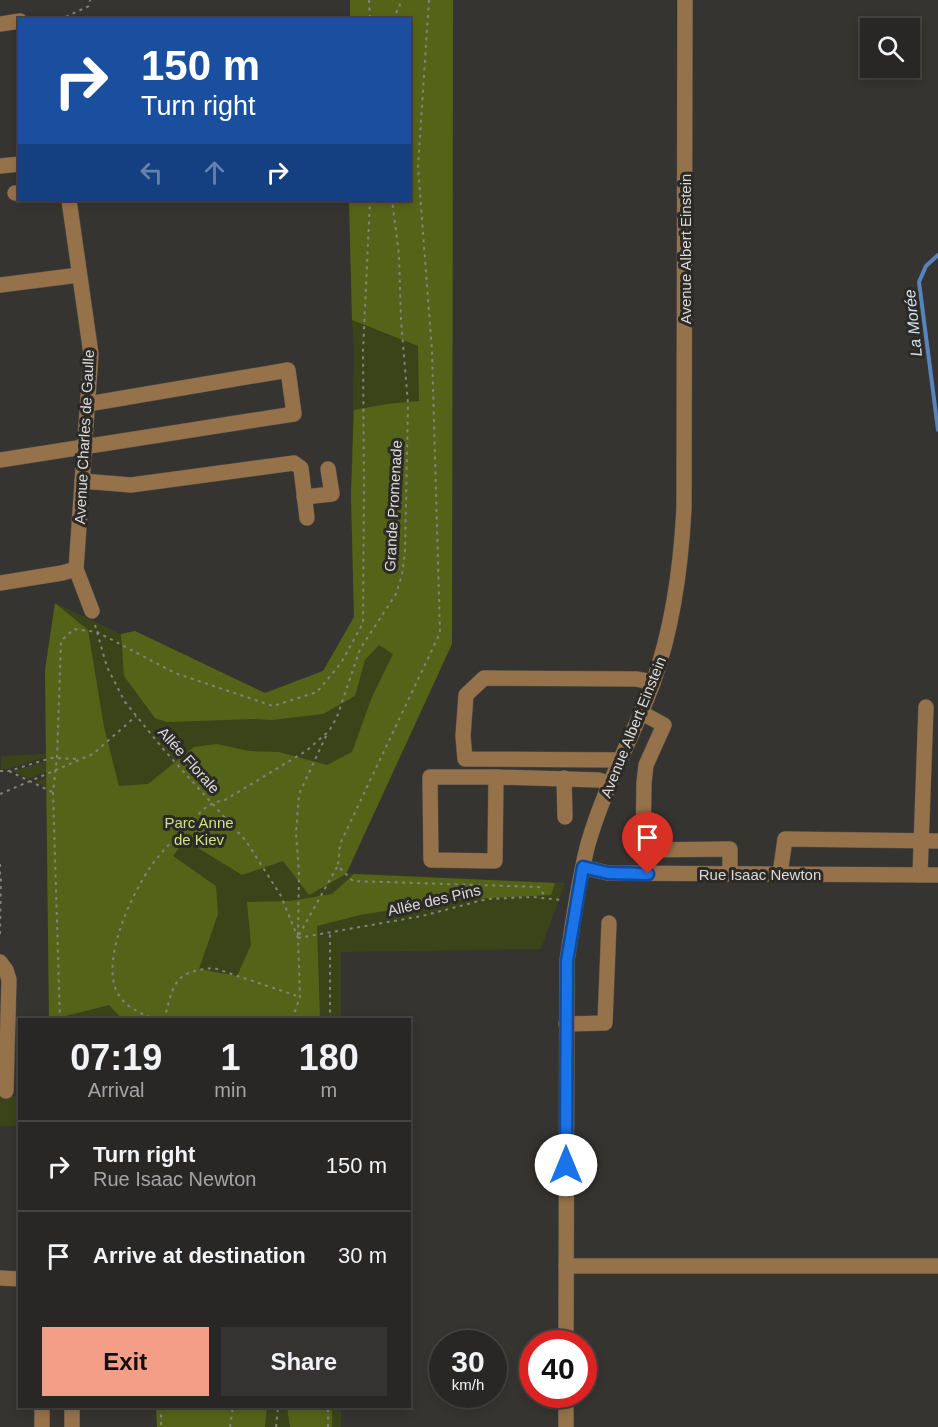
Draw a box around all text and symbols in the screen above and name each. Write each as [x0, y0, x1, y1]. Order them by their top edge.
map controls [860, 18, 920, 78]
button: search [860, 18, 920, 78]
icon: right [42, 42, 120, 120]
text: 150 m [141, 42, 260, 89]
text: Turn right [141, 91, 256, 121]
icon: left [135, 156, 168, 189]
icon: ahead [198, 156, 231, 189]
icon: right [261, 156, 294, 189]
street label: Avenue Albert Einstein [677, 174, 694, 324]
water label: La Morée [901, 288, 925, 358]
street label: Avenue Charles de Gaulle [71, 349, 97, 525]
street label: Grande Promenade [381, 440, 405, 572]
street label: Avenue Albert Einstein [597, 654, 669, 800]
street label: Allée Florale [155, 723, 223, 797]
pin [622, 812, 673, 874]
park label: Parc Anne de Kiev [164, 814, 234, 848]
icon: arrive [631, 821, 664, 854]
street label: Rue Isaac Newton [699, 866, 821, 883]
street label: Allée des Pins [386, 881, 482, 919]
text: 07:19 [70, 1037, 162, 1078]
text: 1 [220, 1037, 240, 1078]
text: 180 [299, 1037, 359, 1078]
text: Arrival [88, 1079, 145, 1101]
text: min [214, 1079, 247, 1101]
text: m [320, 1079, 337, 1101]
position arrow [534, 1133, 598, 1197]
text: Turn right [93, 1142, 195, 1167]
icon: right [42, 1150, 75, 1183]
text: 150 m [326, 1153, 387, 1178]
text: Rue Isaac Newton [93, 1168, 256, 1190]
icon: arrive [42, 1240, 75, 1273]
text: Arrive at destination [93, 1243, 306, 1268]
text: 30 m [338, 1243, 387, 1268]
button: Exit [42, 1327, 209, 1396]
button: Share [221, 1327, 387, 1396]
speed limit sign: 40 [519, 1330, 597, 1408]
text: 30 [451, 1345, 485, 1378]
text: km/h [452, 1376, 484, 1393]

